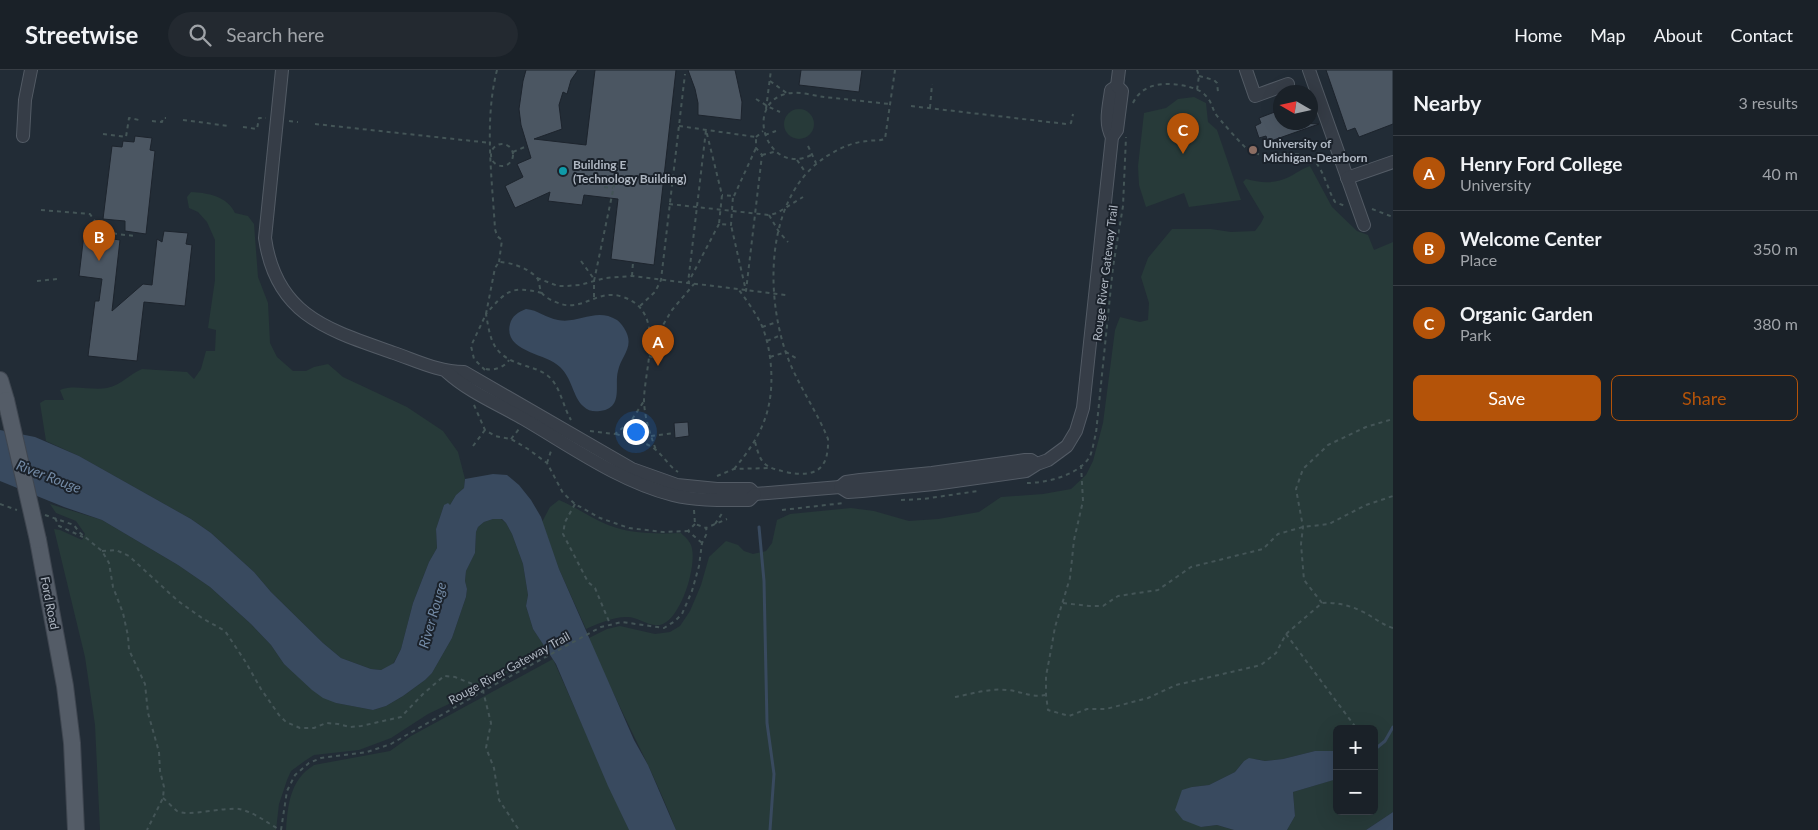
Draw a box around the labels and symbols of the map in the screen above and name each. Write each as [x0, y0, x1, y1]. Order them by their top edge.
north arrow [1273, 85, 1318, 130]
pin: C [1167, 113, 1199, 154]
place label: University of Michigan-Dearborn [1263, 136, 1368, 165]
marker: University of Michigan-Dearborn [1247, 144, 1259, 156]
place label: Building E (Technology Building) [573, 157, 687, 186]
marker: Building E (Technology Building) [557, 165, 569, 177]
street label: Rouge River Gateway Trail [1089, 204, 1121, 342]
pin: B [83, 220, 115, 261]
pin: A [642, 325, 674, 366]
your location [623, 419, 649, 445]
water label: River Rouge [14, 456, 84, 496]
street label: Ford Road [38, 575, 62, 631]
water label: River Rouge [414, 580, 450, 650]
street label: Rouge River Gateway Trail [446, 628, 572, 708]

